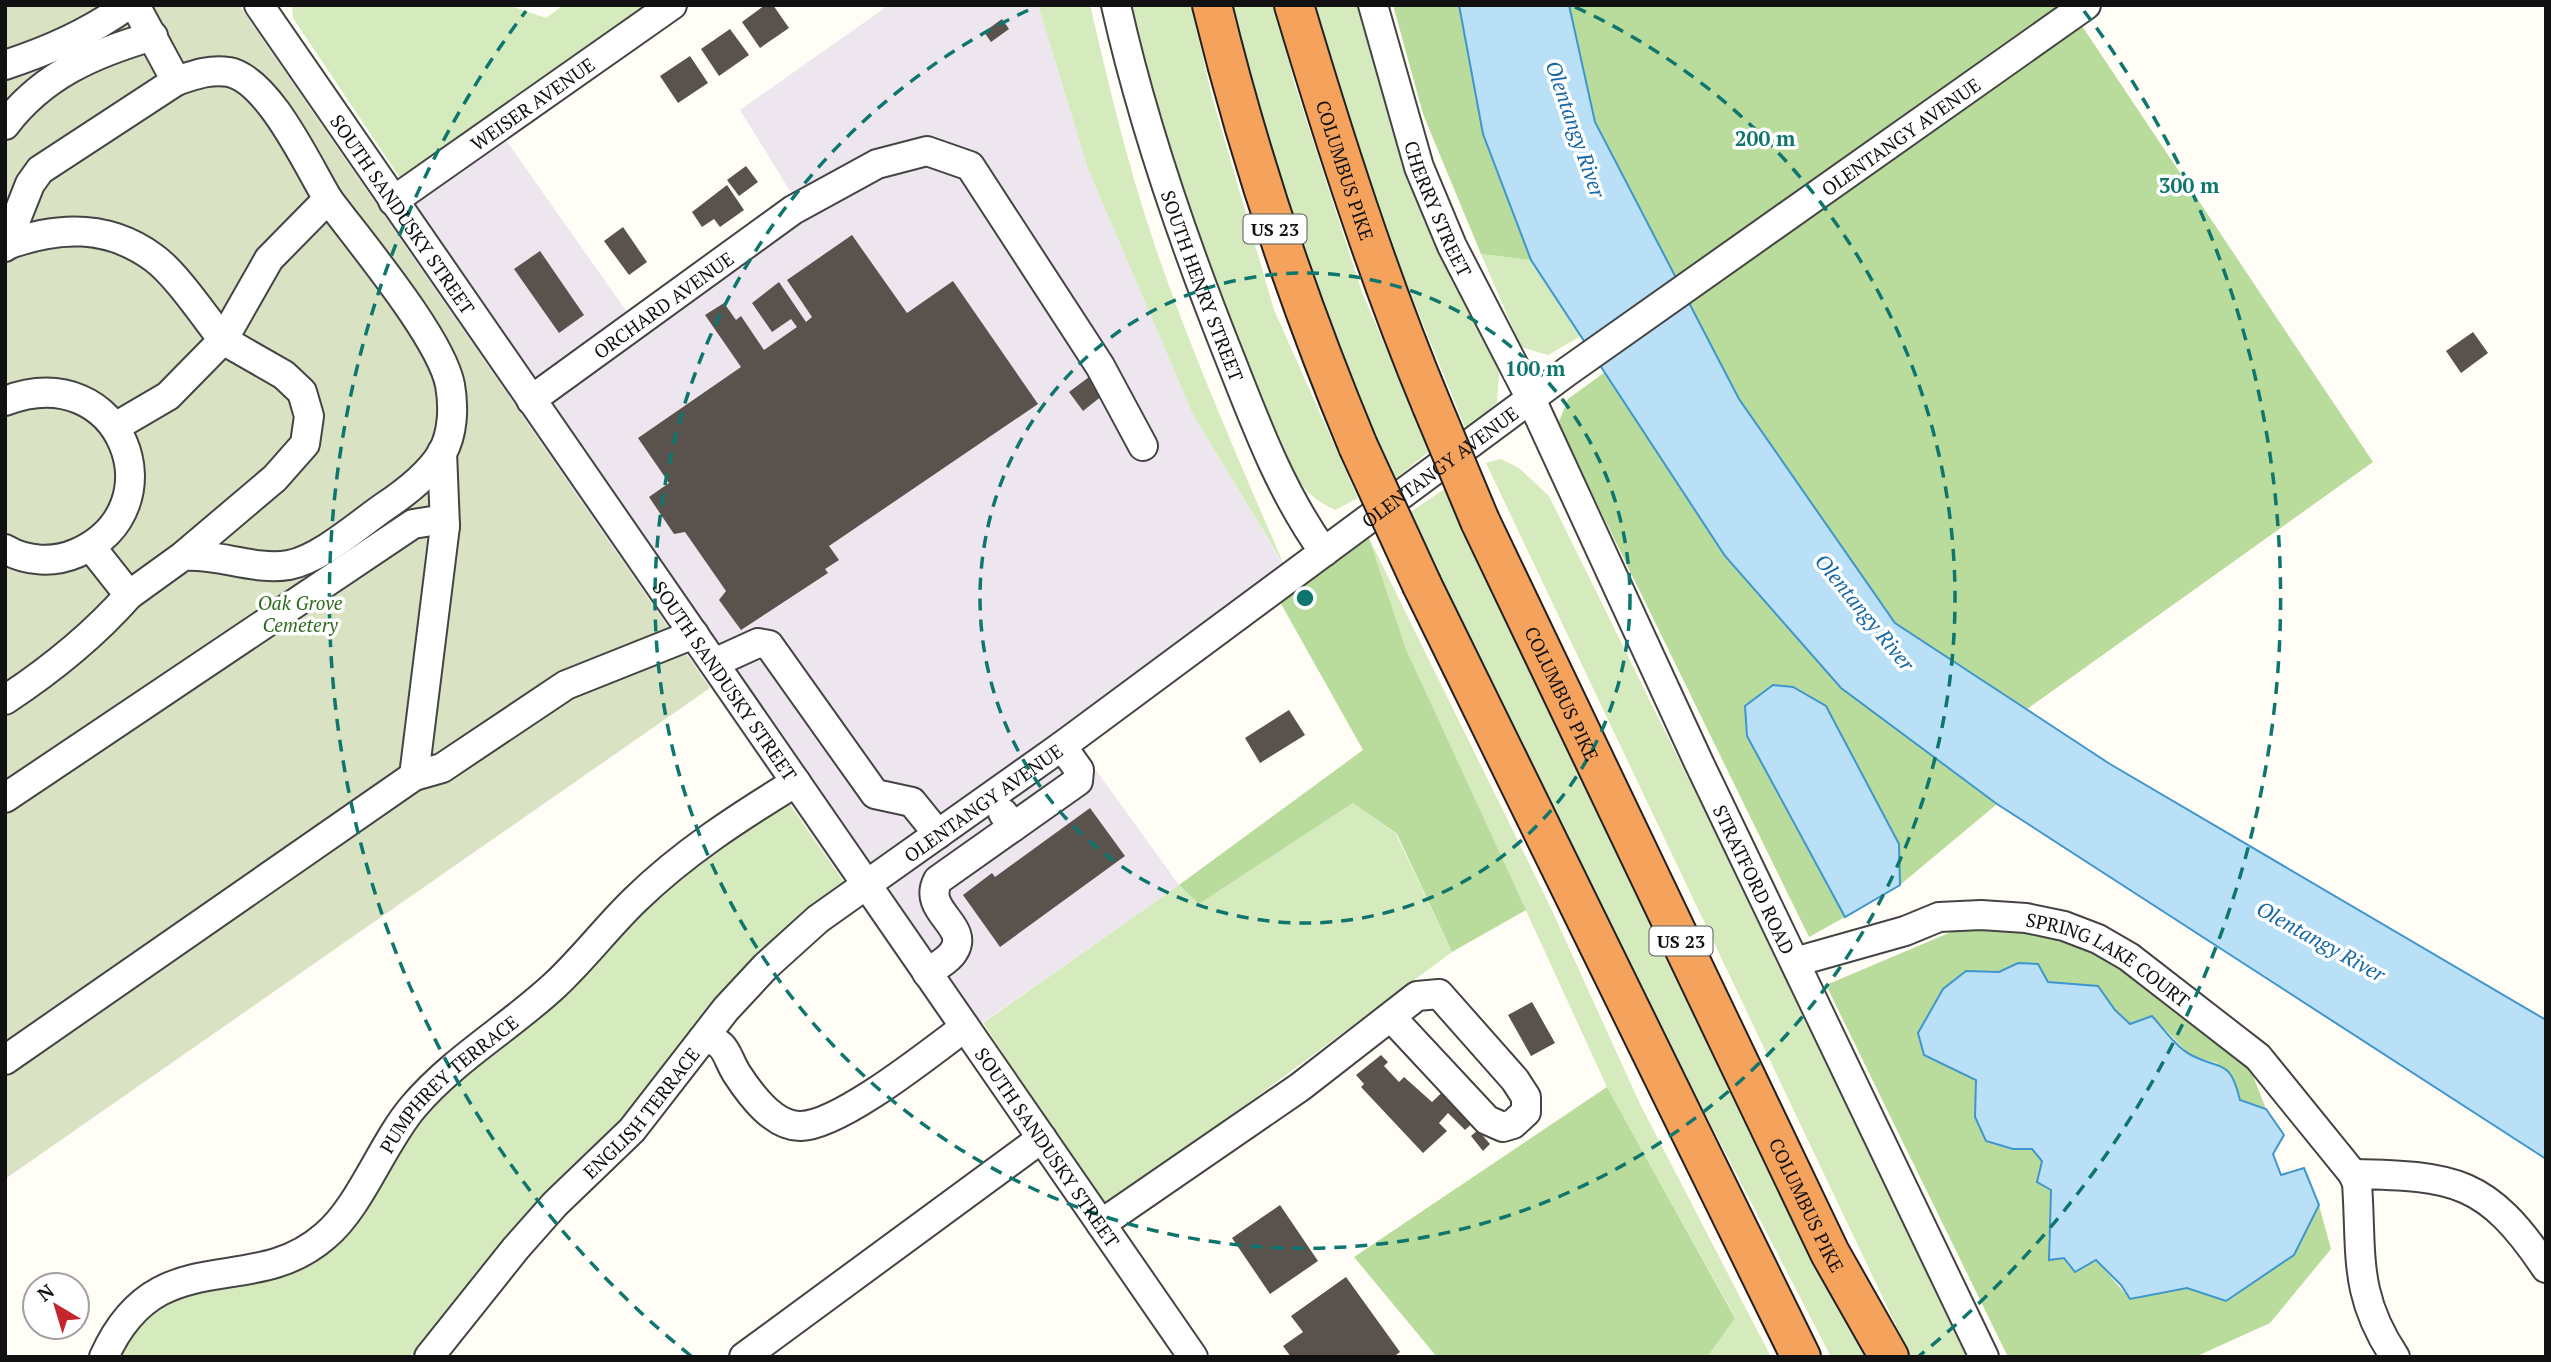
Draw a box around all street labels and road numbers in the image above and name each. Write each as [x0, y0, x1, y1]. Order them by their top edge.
street label: WEISER AVENUE [465, 51, 599, 155]
street label: OLENTANGY AVENUE [1816, 71, 1985, 201]
street label: COLUMBUS PIKE [1311, 97, 1381, 244]
street label: SOUTH SANDUSKY STREET [326, 109, 481, 319]
street label: CHERRY STREET [1400, 138, 1478, 281]
street label: SOUTH HENRY STREET [1156, 187, 1250, 385]
road number: US 23 [1244, 214, 1306, 244]
street label: ORCHARD AVENUE [588, 245, 738, 364]
street label: OLENTANGY AVENUE [1356, 400, 1523, 533]
street label: SOUTH SANDUSKY STREET [648, 576, 804, 785]
street label: COLUMBUS PIKE [1520, 622, 1605, 765]
street label: OLENTANGY AVENUE [898, 737, 1067, 867]
street label: STRATFORD ROAD [1708, 800, 1801, 958]
street label: SPRING LAKE COURT [2024, 906, 2195, 1012]
road number: US 23 [1650, 926, 1712, 956]
street label: PUMPHREY TERRACE [373, 1009, 523, 1157]
street label: ENGLISH TERRACE [577, 1042, 704, 1183]
street label: SOUTH SANDUSKY STREET [970, 1042, 1126, 1252]
street label: COLUMBUS PIKE [1764, 1134, 1851, 1276]

